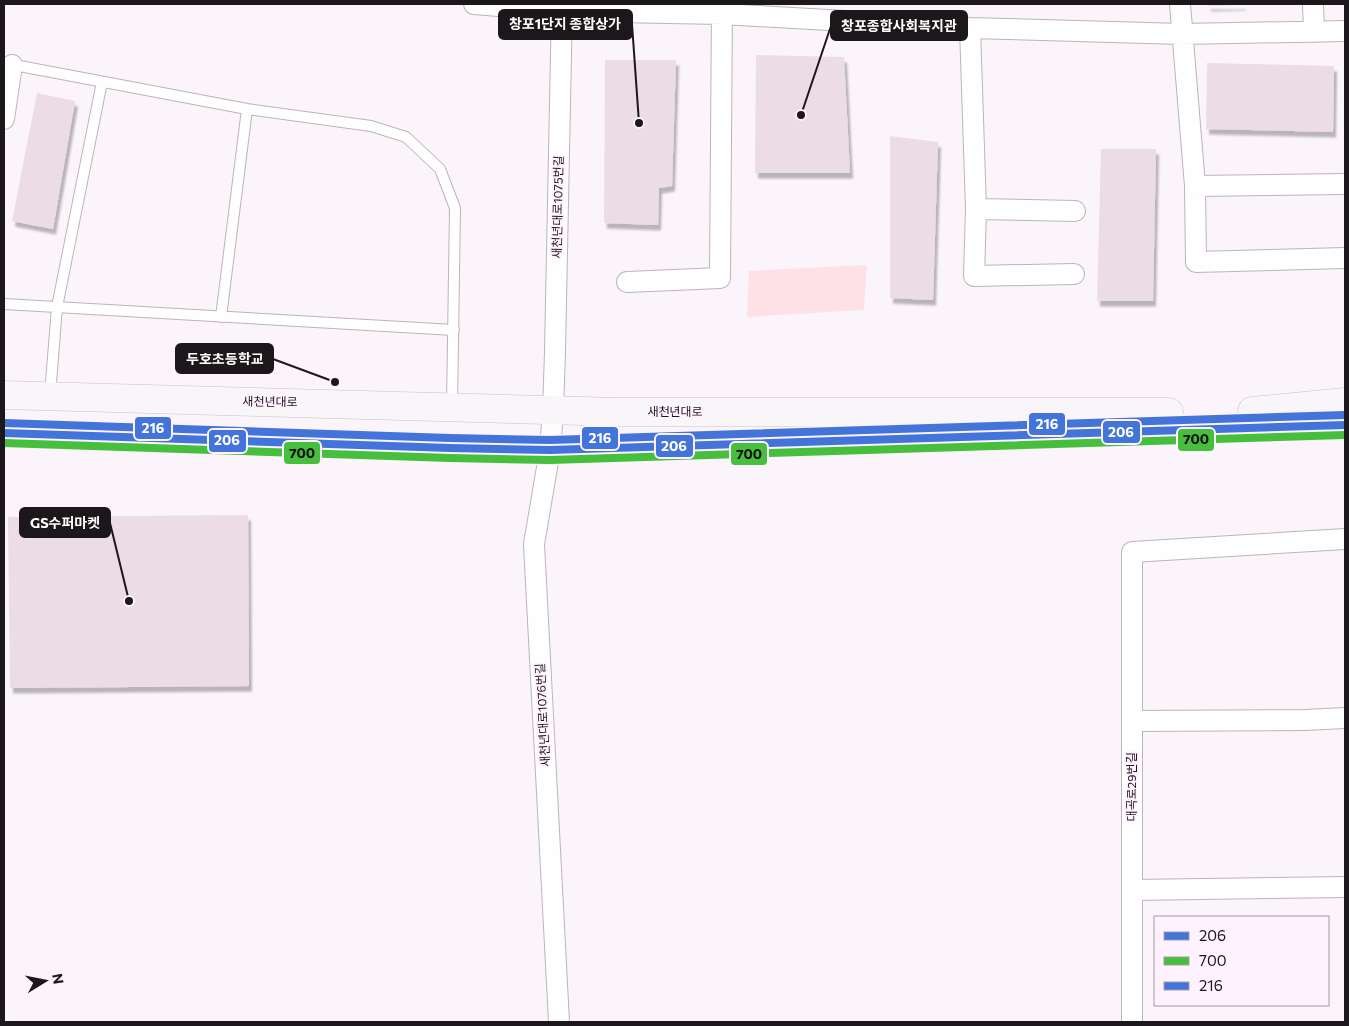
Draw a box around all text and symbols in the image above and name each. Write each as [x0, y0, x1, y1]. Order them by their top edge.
callout: 창포1단지 종합상가 [499, 10, 632, 39]
callout: 창포종합사회복지관 [831, 11, 967, 40]
text: 창포1단지 종합상가 [509, 15, 621, 32]
text: 창포종합사회복지관 [841, 17, 957, 34]
street label: 새천년대로1075번길 [549, 155, 565, 259]
callout: 두호초등학교 [176, 344, 273, 373]
text: 두호초등학교 [186, 350, 264, 367]
street label: 새천년대로 [242, 394, 298, 408]
street label: 새천년대로 [647, 404, 703, 418]
line badge: 216 [1028, 412, 1066, 436]
text: 216 [1036, 415, 1059, 432]
line badge: 216 [134, 416, 172, 440]
text: 216 [142, 419, 165, 436]
line badge: 206 [1102, 420, 1141, 444]
text: 206 [1108, 423, 1134, 440]
line badge: 216 [581, 426, 619, 450]
line badge: 700 [1177, 428, 1215, 452]
line badge: 206 [208, 429, 247, 453]
text: 216 [589, 429, 612, 446]
text: 700 [1183, 430, 1209, 447]
text: 206 [214, 431, 240, 448]
line badge: 206 [655, 434, 694, 458]
text: 206 [661, 437, 687, 454]
line badge: 700 [283, 441, 321, 465]
line badge: 700 [730, 442, 768, 466]
text: 700 [289, 444, 315, 461]
text: 700 [736, 445, 762, 462]
callout: GS수퍼마켓 [20, 508, 110, 537]
text: GS수퍼마켓 [30, 514, 100, 531]
street label: 새천년대로1076번길 [532, 663, 552, 767]
street label: 대곡로29번길 [1124, 752, 1138, 822]
legend [1154, 916, 1329, 1006]
text: 206 [1199, 926, 1226, 944]
text: 700 [1199, 951, 1226, 969]
north arrow [20, 956, 70, 1006]
text: N [49, 972, 68, 985]
text: 216 [1199, 976, 1223, 994]

